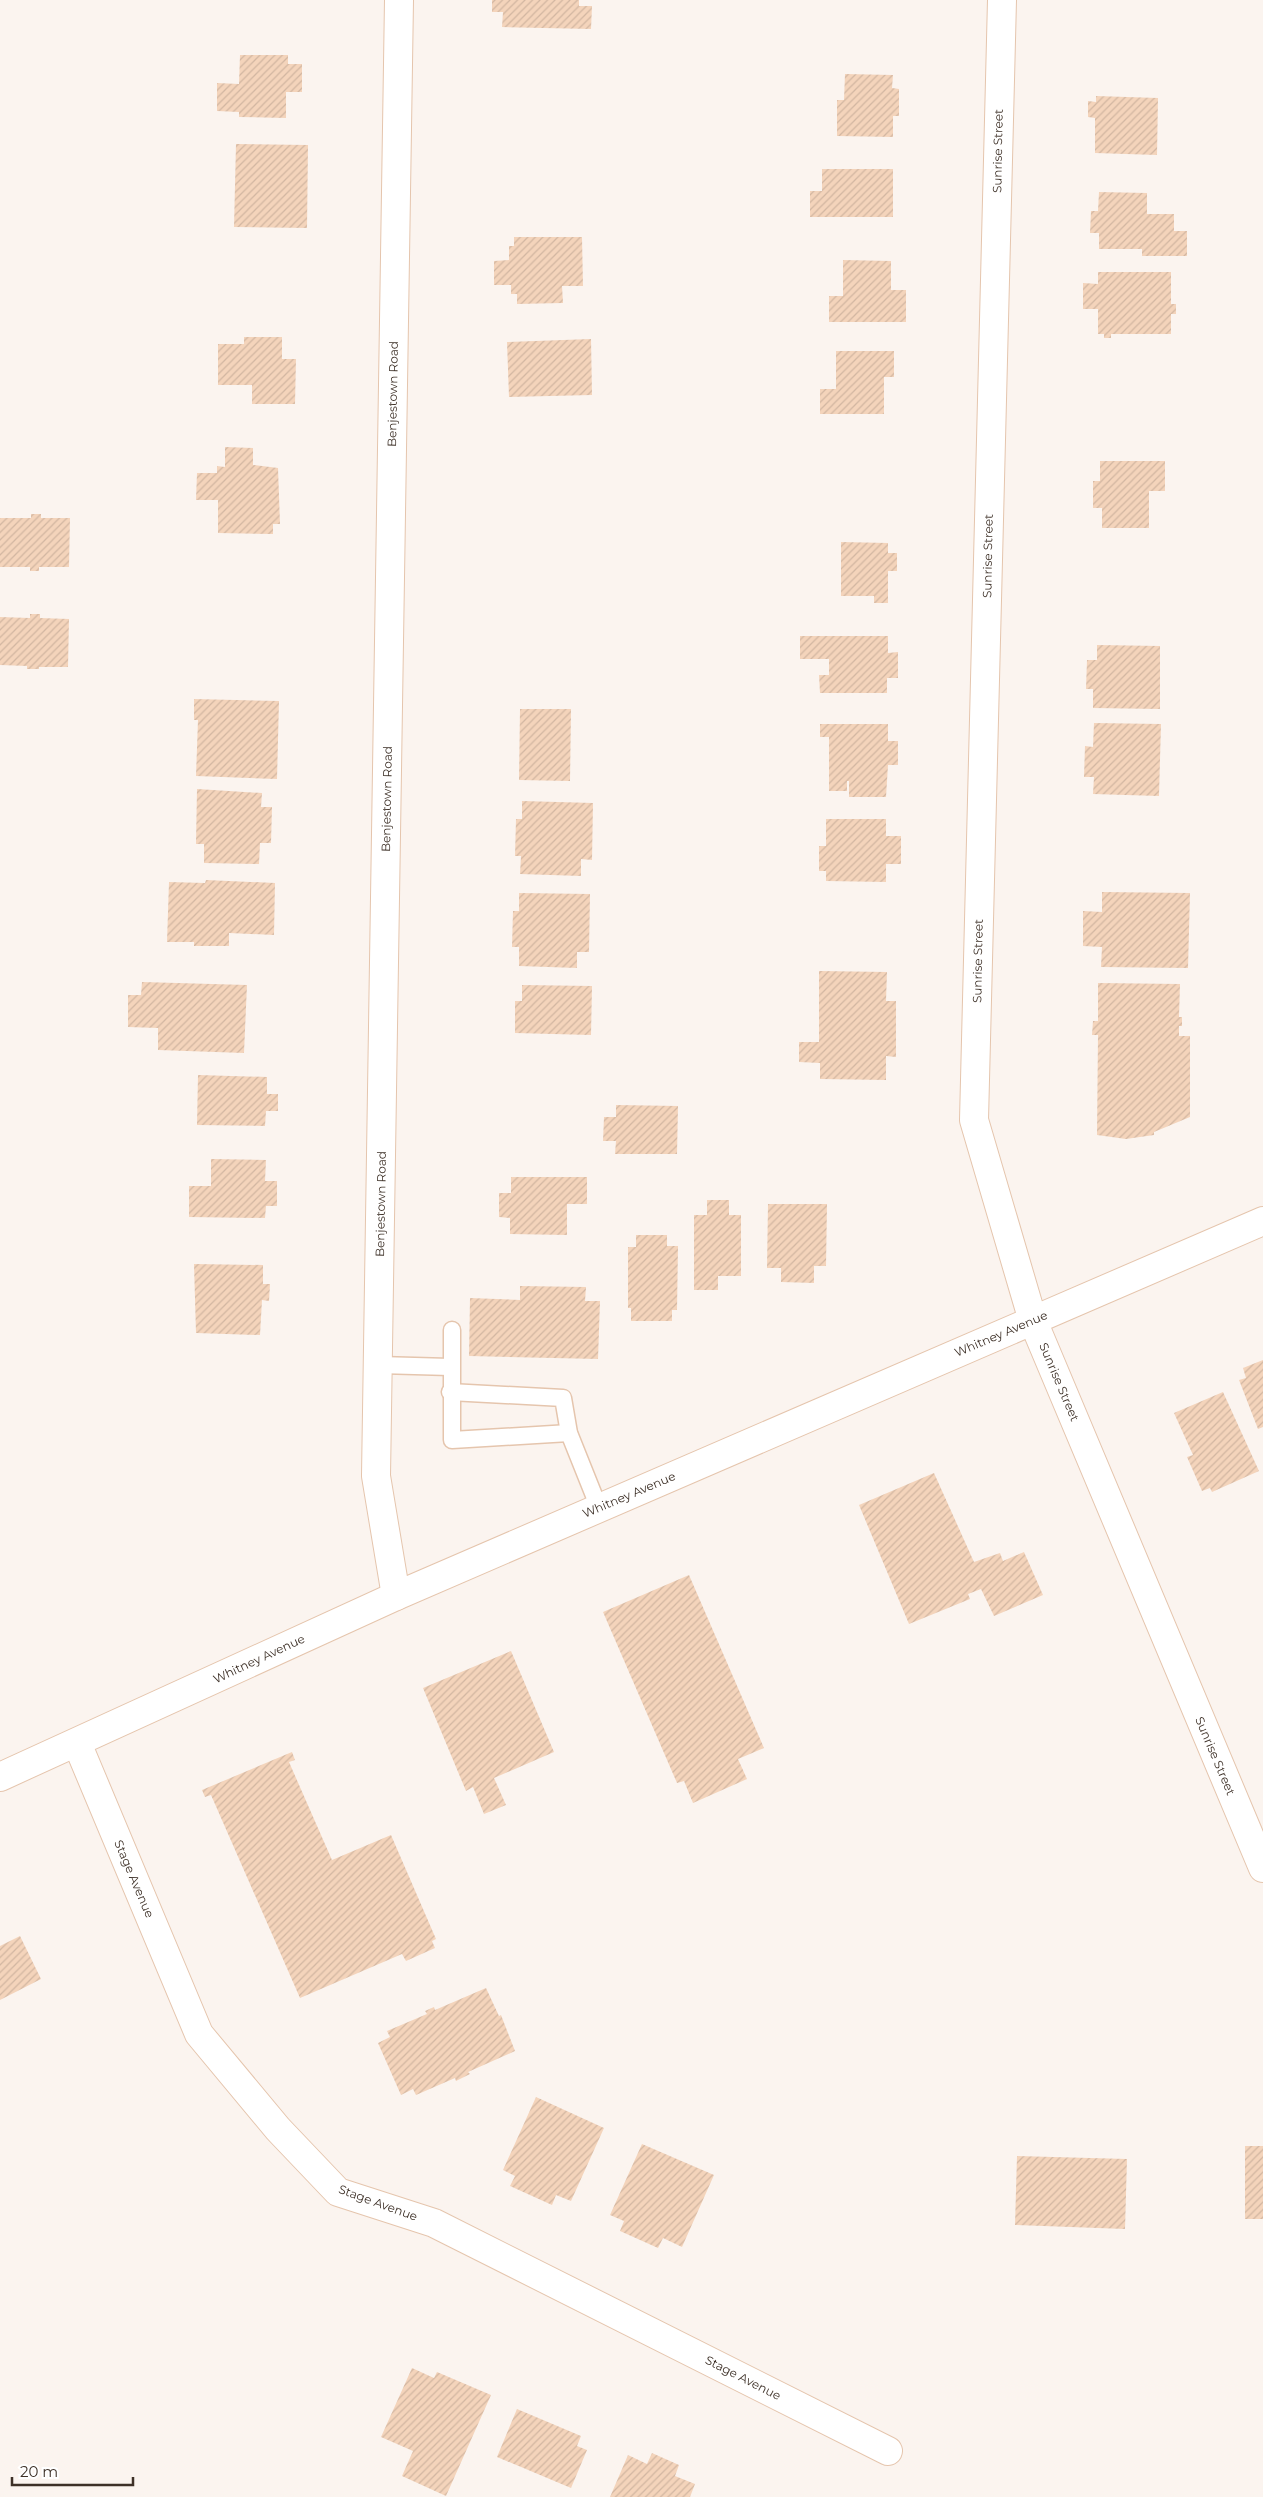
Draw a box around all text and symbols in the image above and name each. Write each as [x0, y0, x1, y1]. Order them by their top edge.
street label: Sunrise Street [989, 109, 1006, 193]
street label: Benjestown Road [384, 341, 401, 447]
street label: Sunrise Street [979, 514, 996, 598]
street label: Benjestown Road [378, 746, 395, 852]
street label: Sunrise Street [969, 919, 986, 1003]
street label: Benjestown Road [372, 1151, 389, 1257]
street label: Whitney Avenue [952, 1307, 1050, 1360]
street label: Sunrise Street [1036, 1340, 1083, 1424]
street label: Whitney Avenue [580, 1468, 678, 1521]
street label: Whitney Avenue [211, 1631, 307, 1686]
street label: Sunrise Street [1192, 1714, 1239, 1798]
street label: Stage Avenue [111, 1838, 158, 1920]
street label: Stage Avenue [337, 2181, 420, 2224]
street label: Stage Avenue [703, 2352, 784, 2403]
scale bar [12, 2454, 134, 2486]
text: 20 m [20, 2462, 58, 2481]

